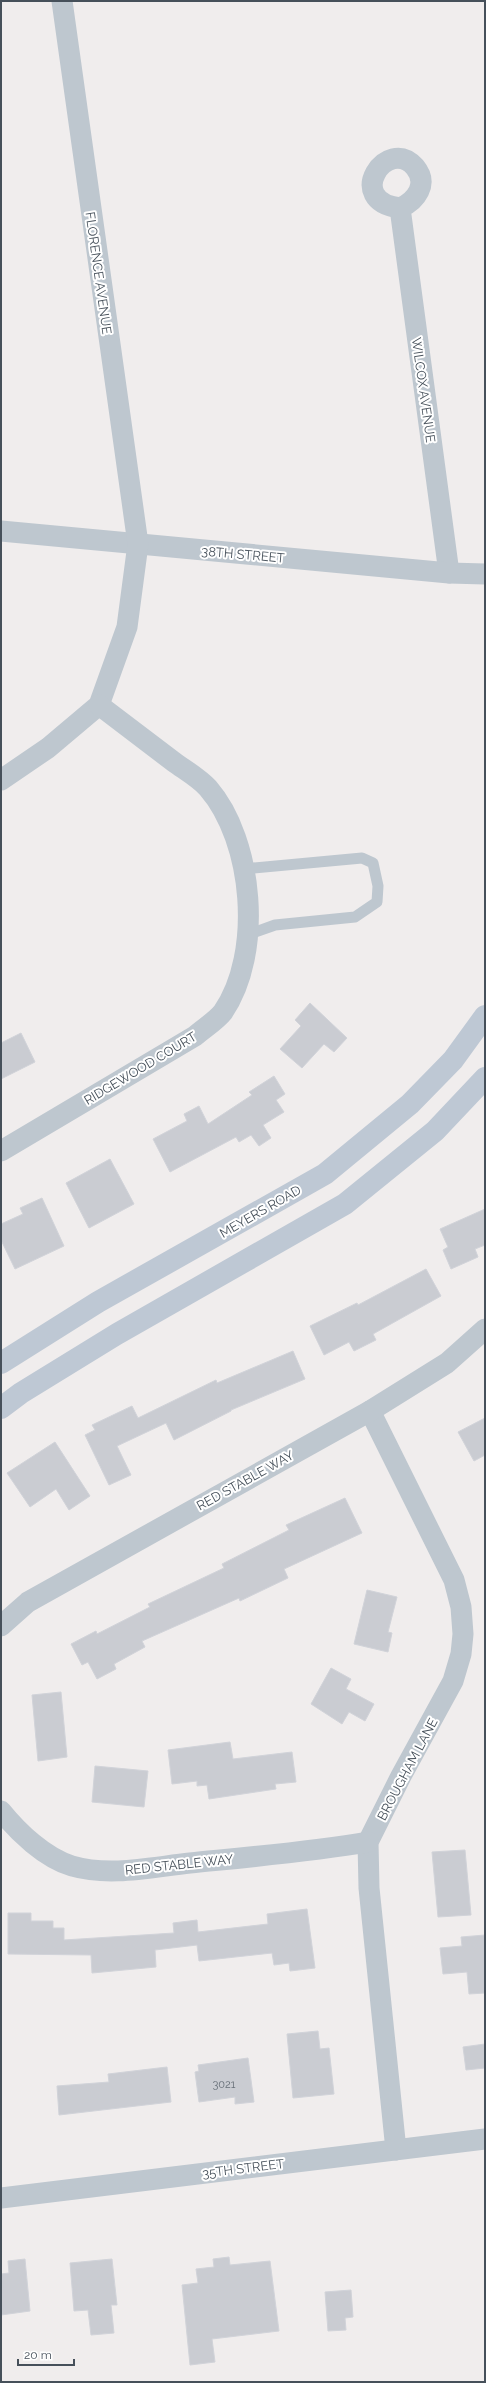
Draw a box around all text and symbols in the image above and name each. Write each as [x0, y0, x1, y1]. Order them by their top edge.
street label: FLORENCE AVENUE [82, 211, 115, 335]
street label: WILCOX AVENUE [409, 337, 438, 444]
street label: 38TH STREET [201, 543, 285, 566]
street label: RIDGEWOOD COURT [81, 1029, 199, 1108]
street label: MEYERS ROAD [217, 1182, 304, 1241]
street label: RED STABLE WAY [194, 1447, 297, 1513]
street label: BROUGHAM LANE [374, 1716, 441, 1823]
street label: RED STABLE WAY [124, 1851, 234, 1878]
house number: 3021 [212, 2078, 236, 2091]
street label: 35TH STREET [201, 2156, 285, 2181]
scale bar [18, 2341, 74, 2367]
text: 20 m [24, 2348, 52, 2362]

